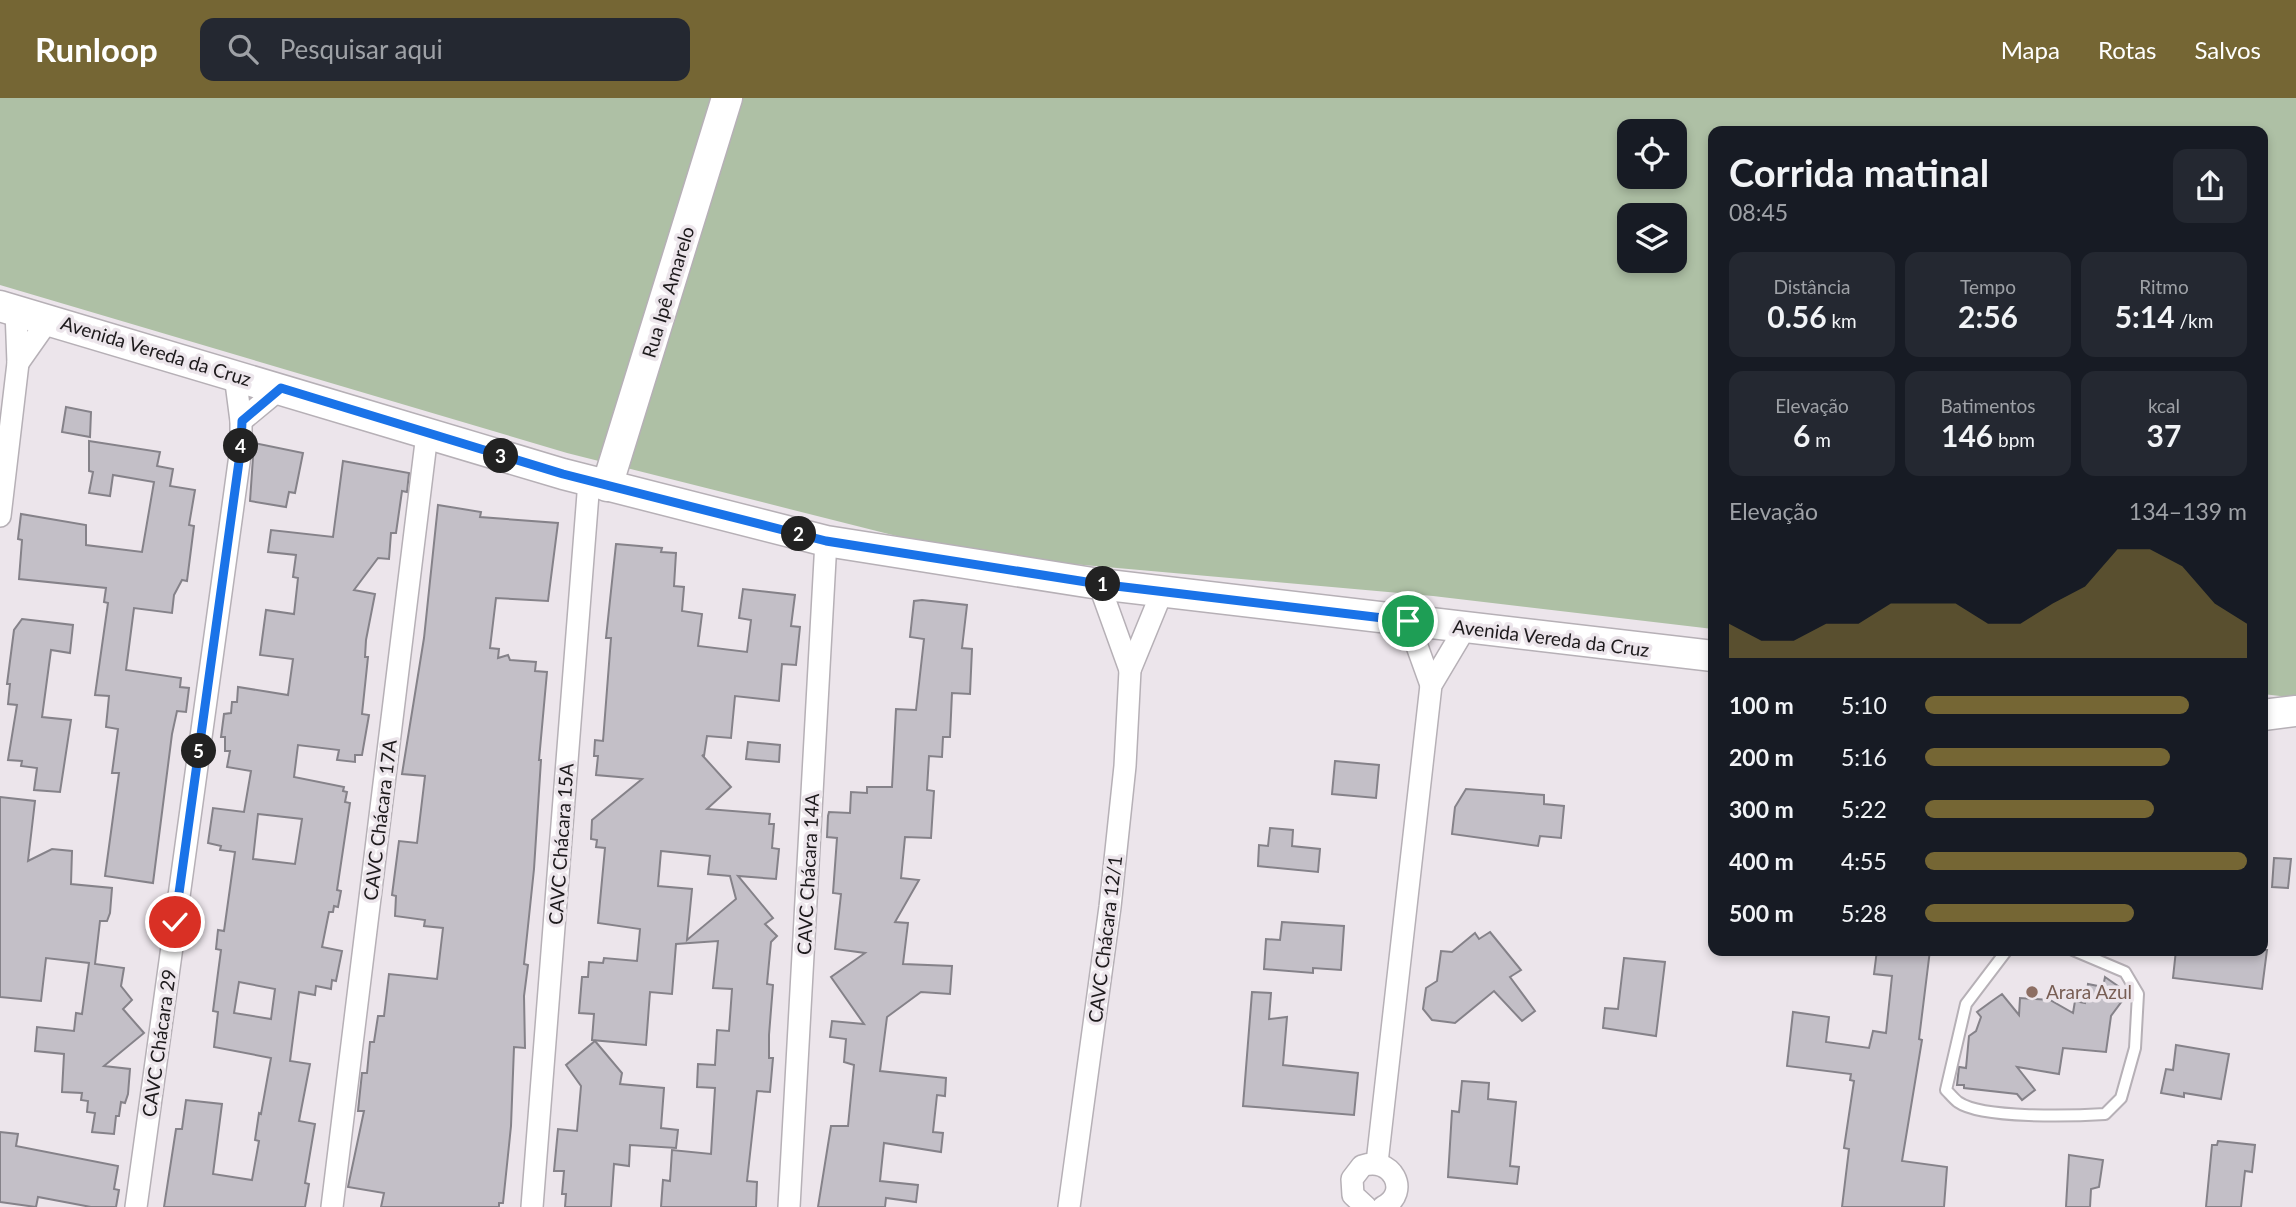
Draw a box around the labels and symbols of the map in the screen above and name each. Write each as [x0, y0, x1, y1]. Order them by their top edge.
street label: Rua Ipê Amarelo [637, 223, 698, 360]
street label: Avenida Vereda da Cruz [58, 311, 254, 390]
pin: 4 [224, 428, 258, 464]
pin: 3 [484, 438, 518, 474]
pin: 2 [782, 516, 816, 551]
pin: 1 [1086, 566, 1120, 602]
pin [1378, 591, 1438, 651]
street label: Avenida Vereda da Cruz [1452, 614, 1651, 661]
pin: 5 [182, 734, 216, 768]
street label: CAVC Chácara 17A [358, 738, 401, 902]
street label: CAVC Chácara 15A [543, 762, 578, 925]
street label: CAVC Chácara 14A [792, 792, 823, 955]
street label: CAVC Chácara 12/1 [1083, 854, 1126, 1024]
pin [145, 892, 205, 952]
street label: CAVC Chácara 29 [137, 968, 180, 1118]
place label: Arara Azul [2046, 980, 2132, 1003]
marker: Arara Azul [2024, 984, 2040, 1000]

